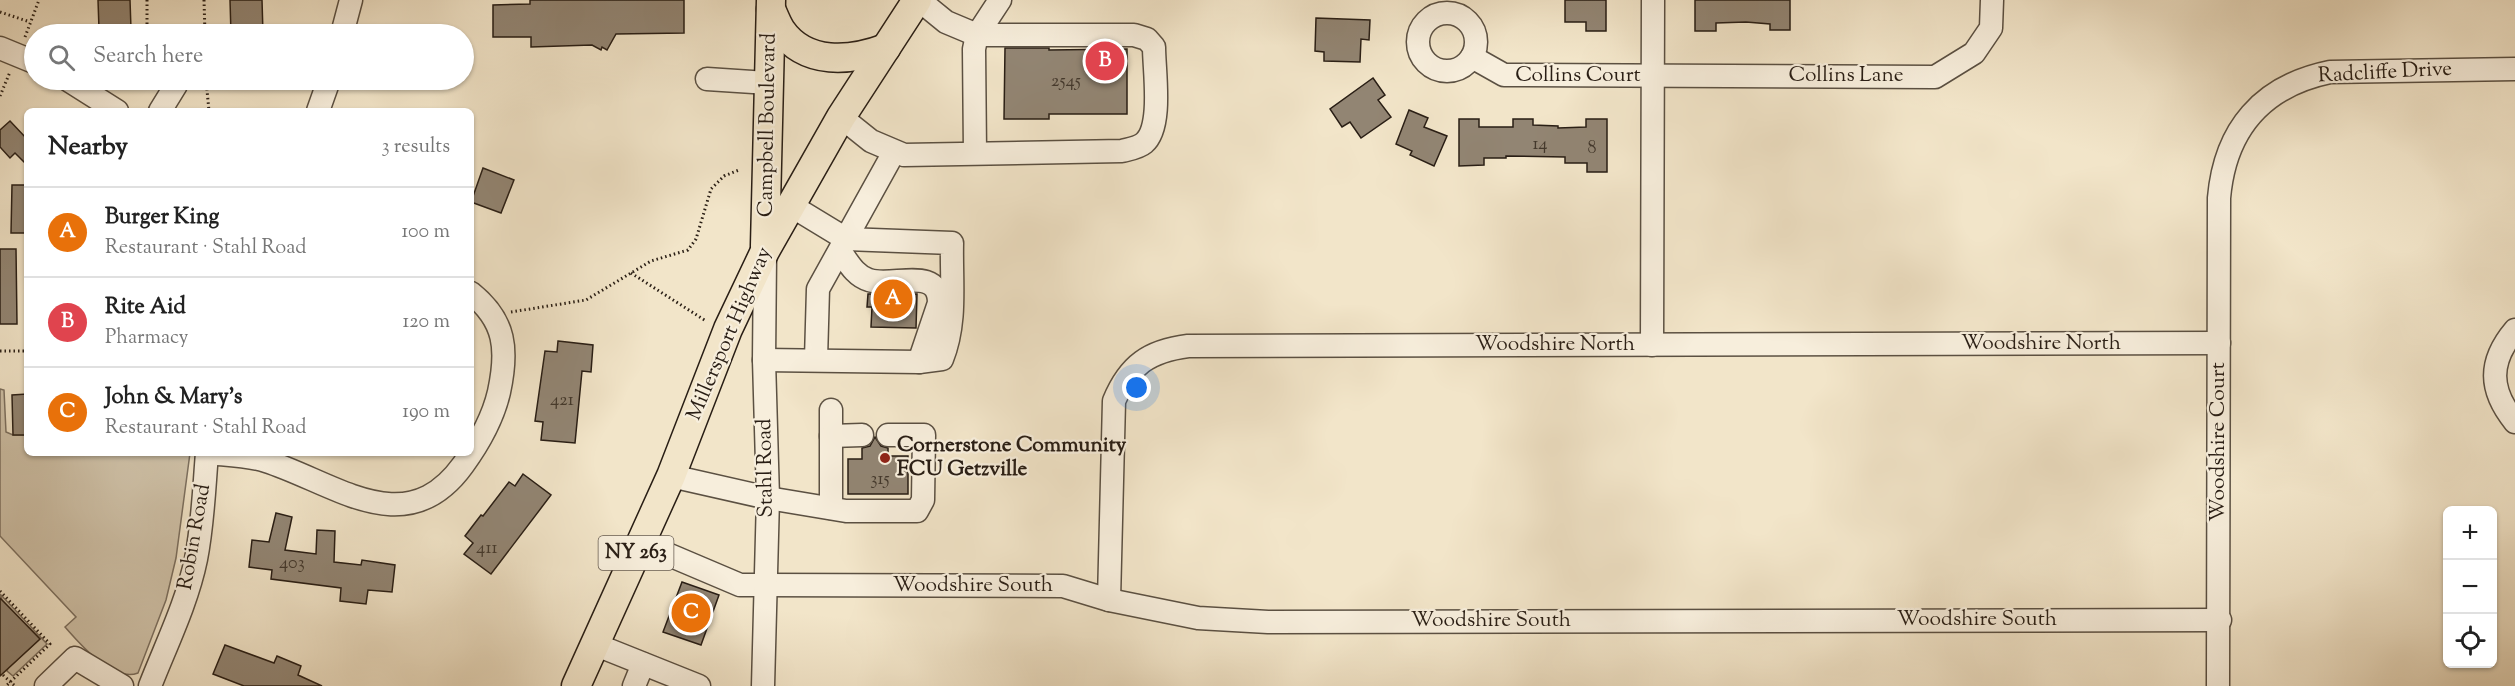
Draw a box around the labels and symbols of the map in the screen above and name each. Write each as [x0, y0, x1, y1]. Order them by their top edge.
street label: Campbell Boulevard [751, 32, 785, 217]
pin: B [1086, 38, 1124, 84]
street label: Radcliffe Drive [2317, 55, 2453, 91]
street label: Collins Court [1515, 61, 1641, 91]
street label: Collins Lane [1789, 61, 1903, 91]
house number: 2545 [1051, 69, 1081, 95]
house number: 14 [1532, 132, 1548, 158]
house number: 8 [1588, 136, 1597, 162]
street label: Millersport Highway [680, 242, 780, 425]
pin: A [874, 276, 912, 322]
street label: Woodshire North [1961, 329, 2121, 359]
street label: Woodshire North [1475, 330, 1635, 360]
street label: Woodshire Court [2204, 362, 2234, 522]
your location [1122, 373, 1151, 402]
house number: 421 [550, 388, 574, 414]
street label: Stahl Road [750, 418, 782, 518]
place label: Cornerstone Community FCU Getzville [897, 431, 1127, 485]
marker: Cornerstone Community FCU Getzville [878, 451, 892, 465]
house number: 315 [870, 467, 890, 493]
street label: Robin Road [171, 481, 219, 592]
house number: 411 [476, 536, 498, 562]
road number: NY 263 [598, 536, 674, 570]
house number: 403 [279, 551, 305, 577]
street label: Woodshire South [893, 571, 1053, 601]
pin: C [672, 590, 710, 636]
street label: Woodshire South [1897, 605, 2057, 635]
street label: Woodshire South [1411, 606, 1571, 636]

